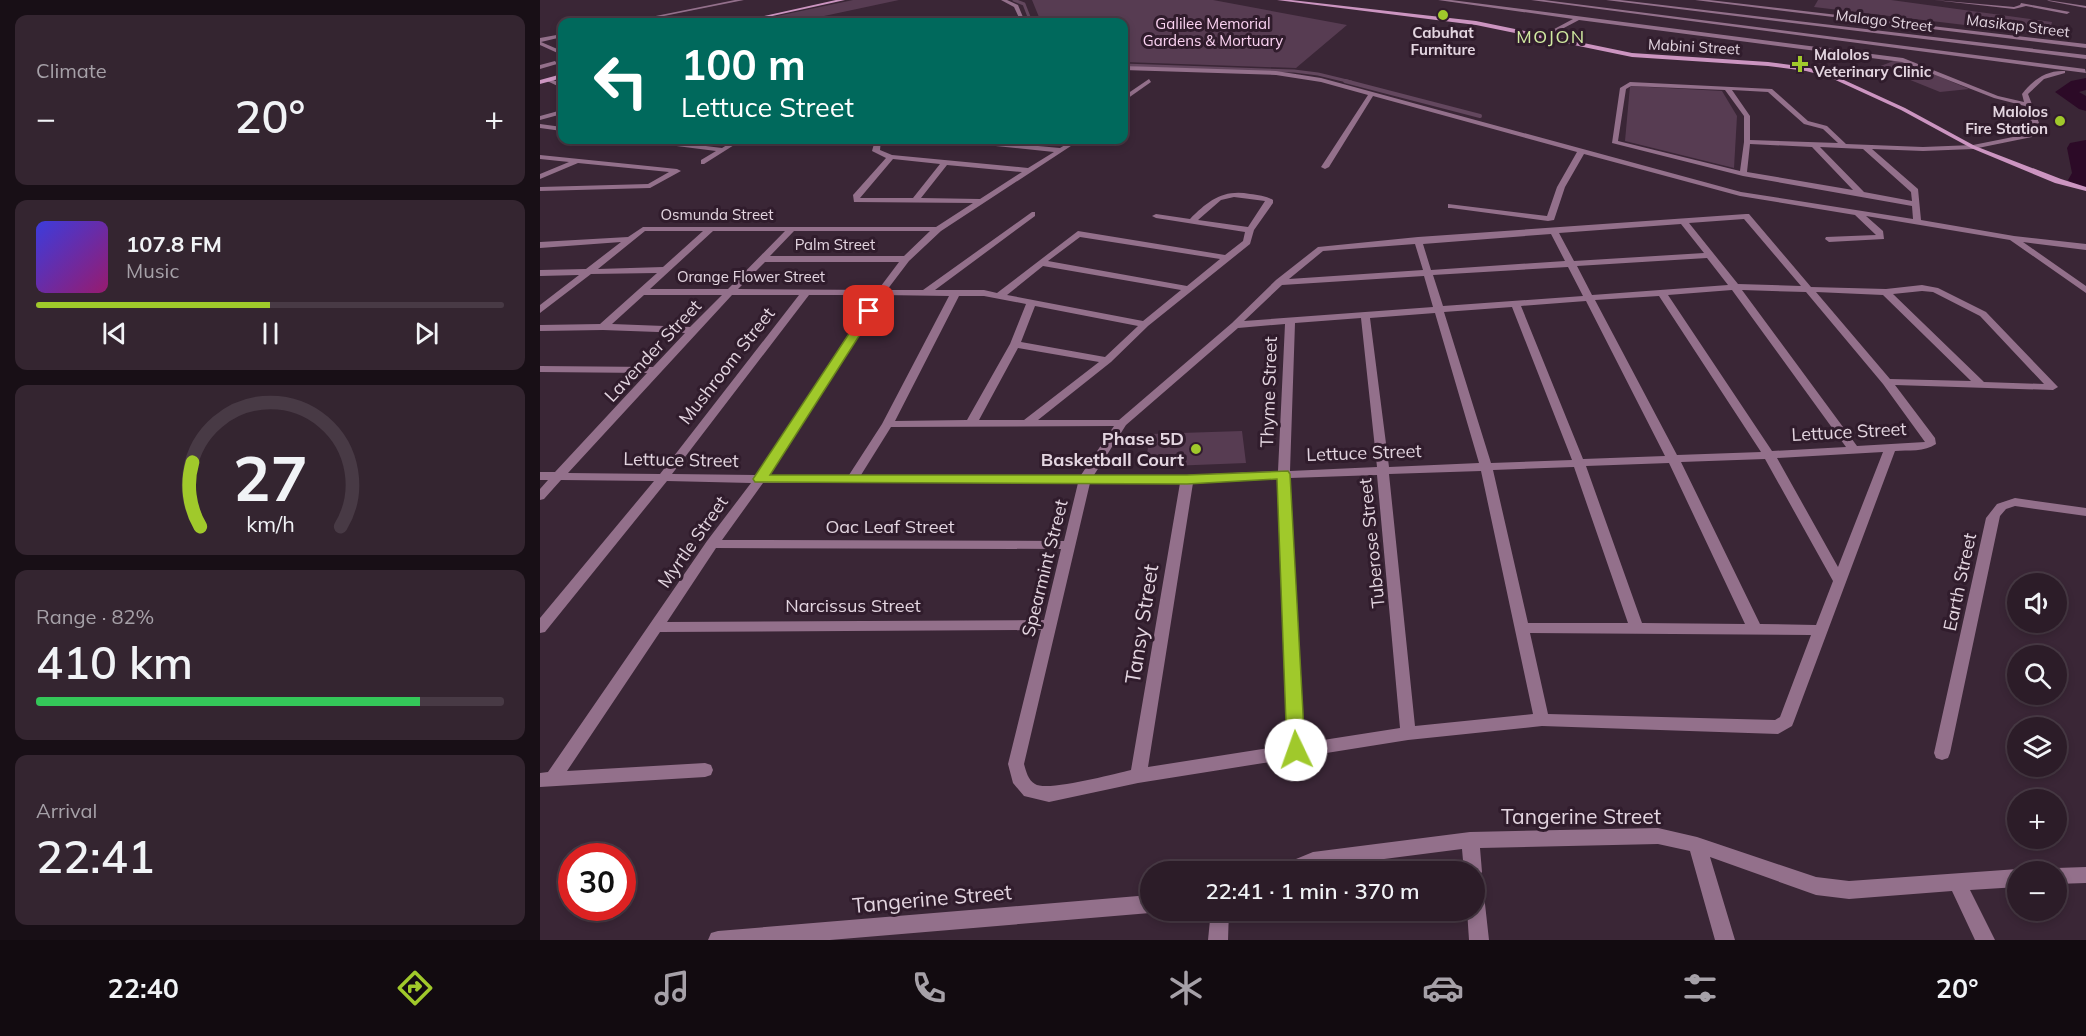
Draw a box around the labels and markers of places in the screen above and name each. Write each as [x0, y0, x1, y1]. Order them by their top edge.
marker: Cabuhat Furniture [1436, 8, 1450, 22]
place label: Cabuhat Furniture [1411, 23, 1475, 59]
place label: Malolos Veterinary Clinic [1813, 45, 1932, 81]
marker: Malolos Veterinary Clinic [1791, 55, 1809, 73]
place label: Malolos Fire Station [1965, 102, 2048, 138]
marker: Malolos Fire Station [2053, 114, 2067, 128]
pin [843, 285, 894, 336]
place label: Phase 5D Basketball Court [1041, 427, 1184, 471]
marker: Phase 5D Basketball Court [1189, 442, 1203, 456]

